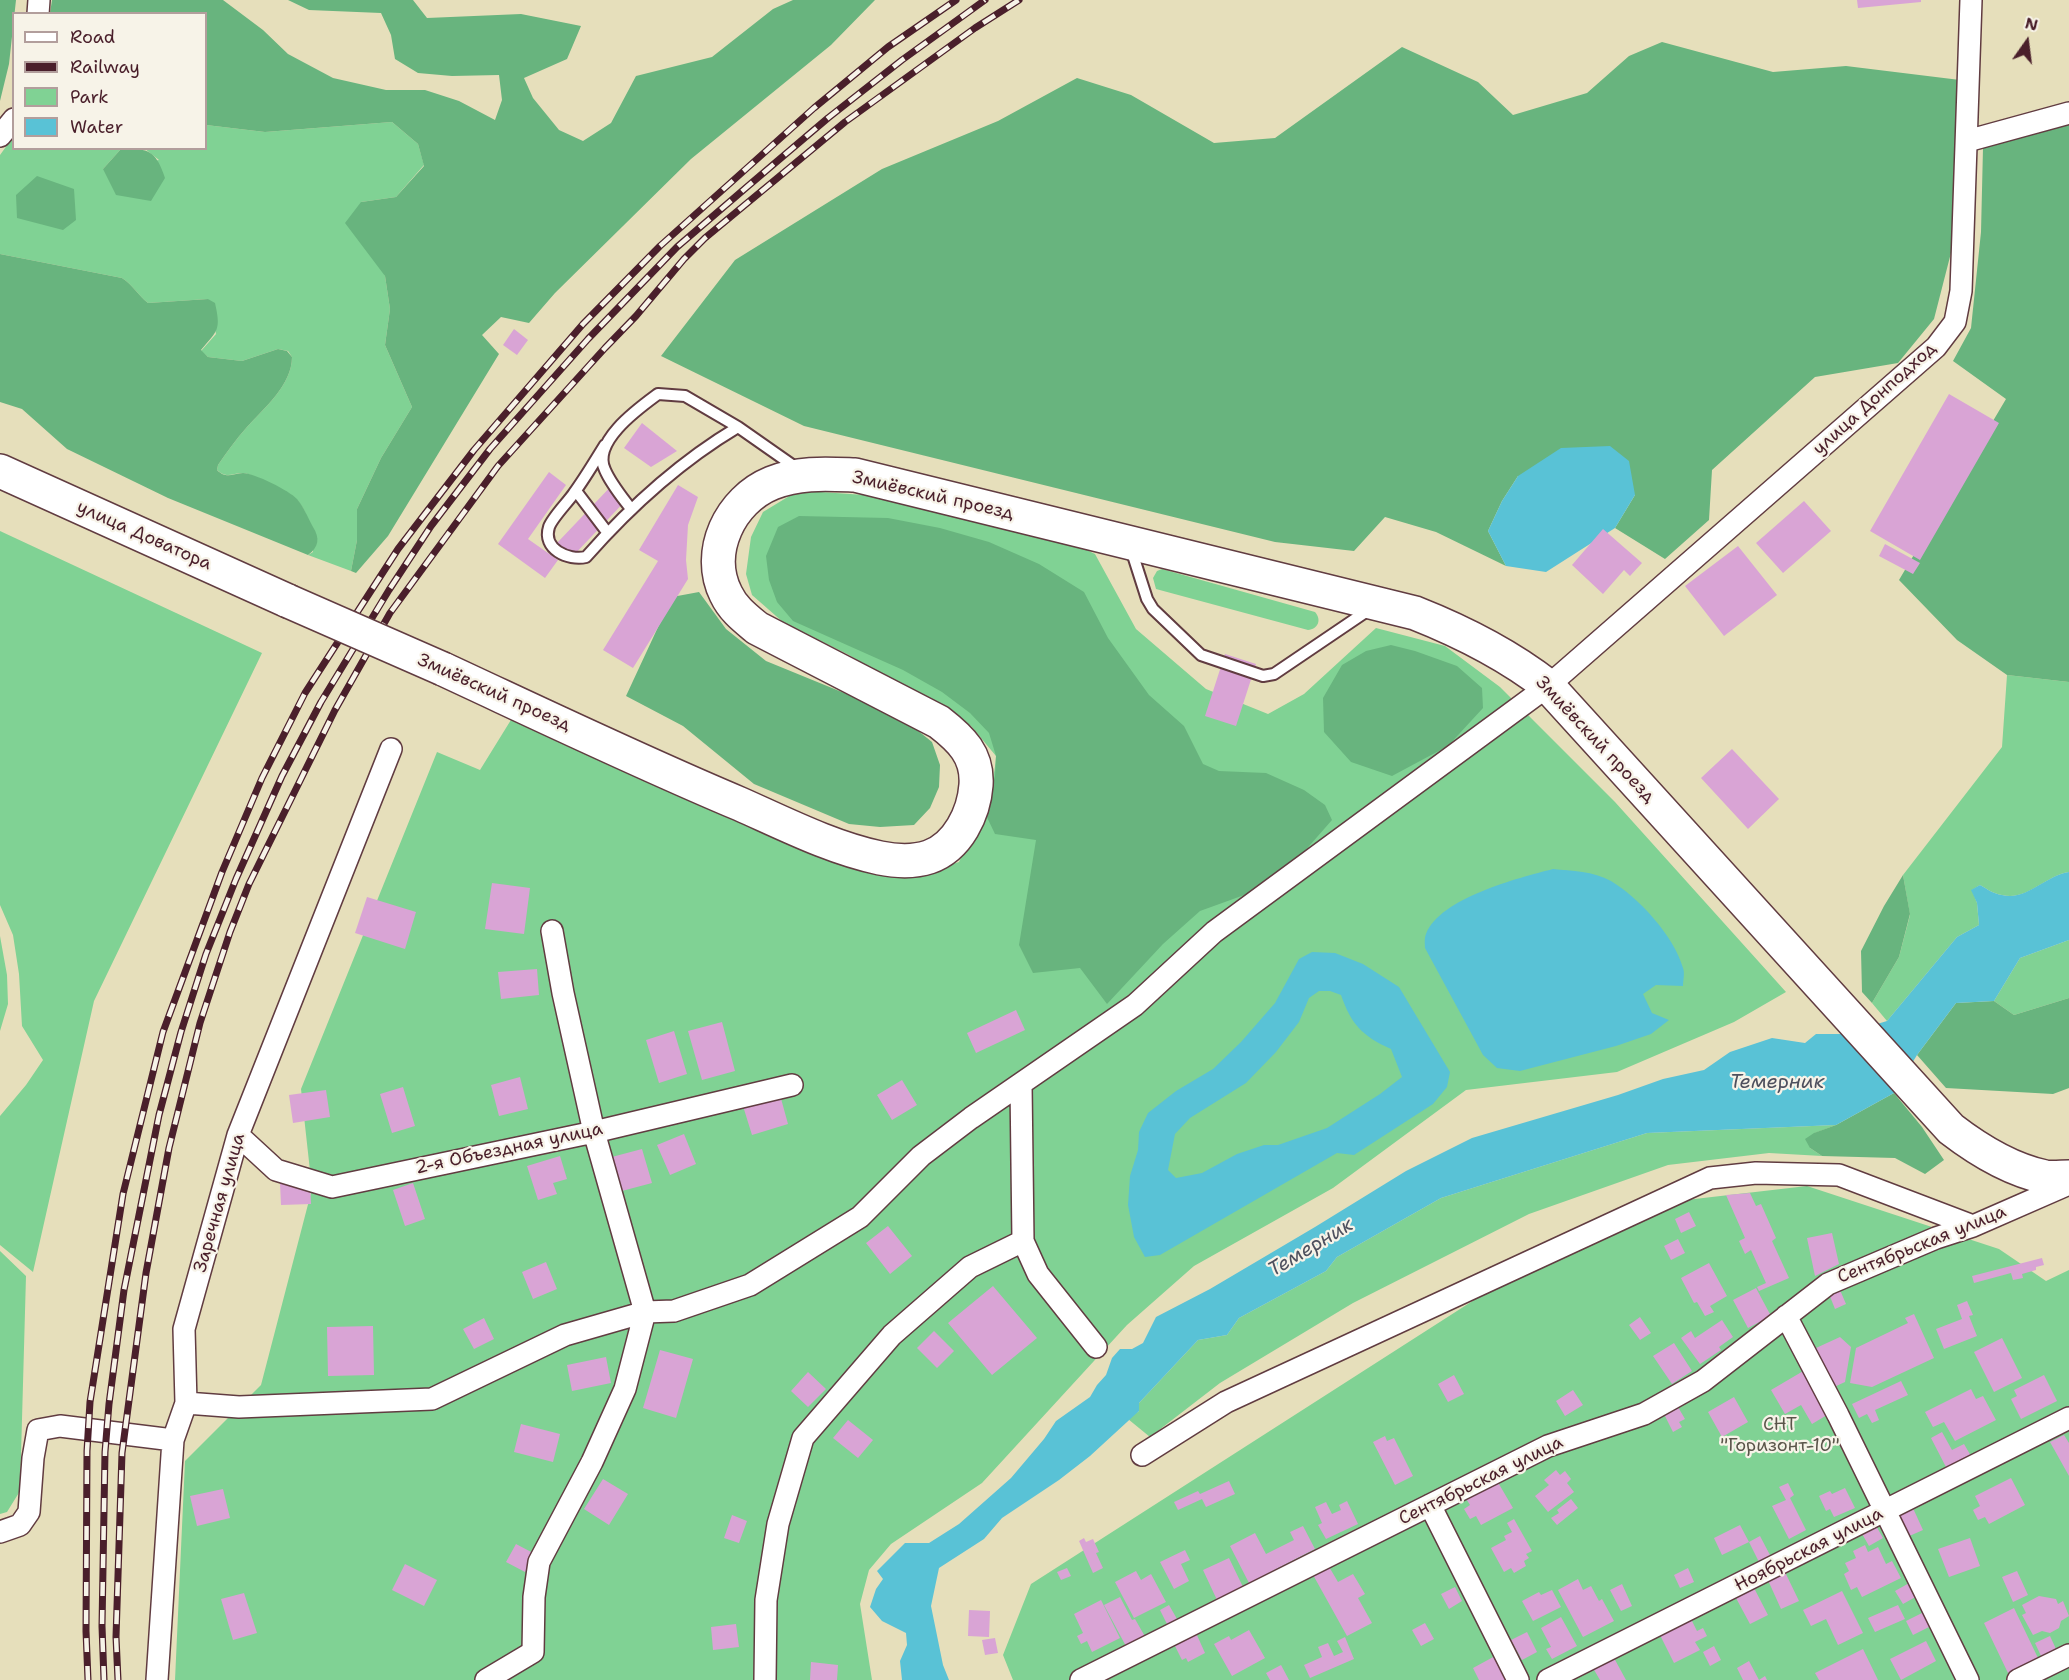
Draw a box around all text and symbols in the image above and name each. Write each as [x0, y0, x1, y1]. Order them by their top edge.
legend [12, 12, 207, 150]
north arrow [1997, 12, 2057, 72]
text: N [2023, 12, 2040, 36]
text: Road [70, 25, 115, 49]
text: Railway [70, 55, 140, 79]
text: Park [70, 85, 109, 109]
text: Water [70, 115, 123, 139]
street label: улица Донподход [1809, 338, 1941, 460]
street label: Змиёвский проезд [850, 467, 1016, 525]
street label: улица Доватора [73, 497, 215, 575]
street label: Змиёвский проезд [414, 650, 574, 736]
street label: Змиёвский проезд [1531, 672, 1659, 808]
water label: Темерник [1730, 1071, 1824, 1095]
street label: 2-я Объездная улица [413, 1119, 605, 1179]
street label: Заречная улица [190, 1131, 250, 1275]
street label: Сентябрьская улица [1834, 1201, 2010, 1289]
water label: Темерник [1264, 1213, 1358, 1283]
park label: СНТ "Горизонт-10" [1720, 1414, 1840, 1456]
street label: Сентябрьская улица [1395, 1432, 1567, 1530]
street label: Ноябрьская улица [1731, 1503, 1887, 1597]

